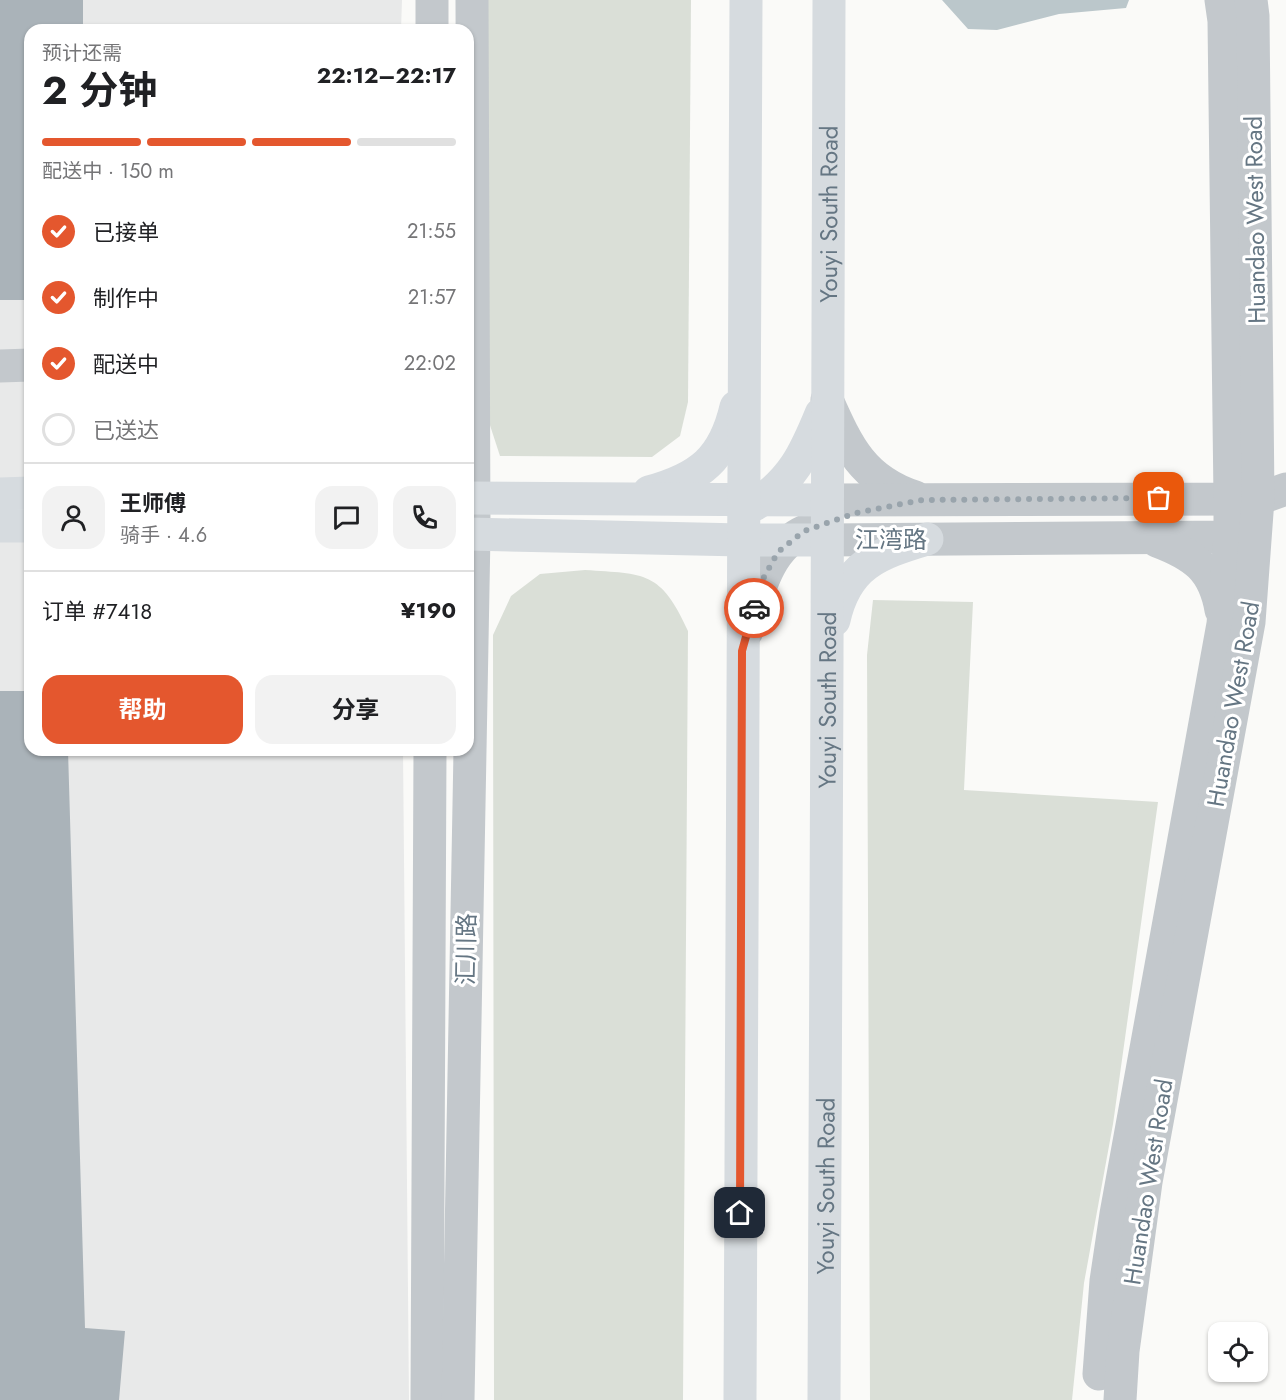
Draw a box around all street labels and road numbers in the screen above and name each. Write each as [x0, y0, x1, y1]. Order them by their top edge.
street label: Huandao West Road [1236, 116, 1274, 324]
street label: Youyi South Road [810, 125, 846, 303]
street label: 江湾路 [855, 522, 927, 557]
street label: Huandao West Road [1198, 599, 1268, 809]
street label: Youyi South Road [809, 611, 845, 789]
street label: 汇川路 [448, 913, 484, 985]
street label: Huandao West Road [1114, 1077, 1182, 1287]
street label: Youyi South Road [807, 1097, 843, 1275]

